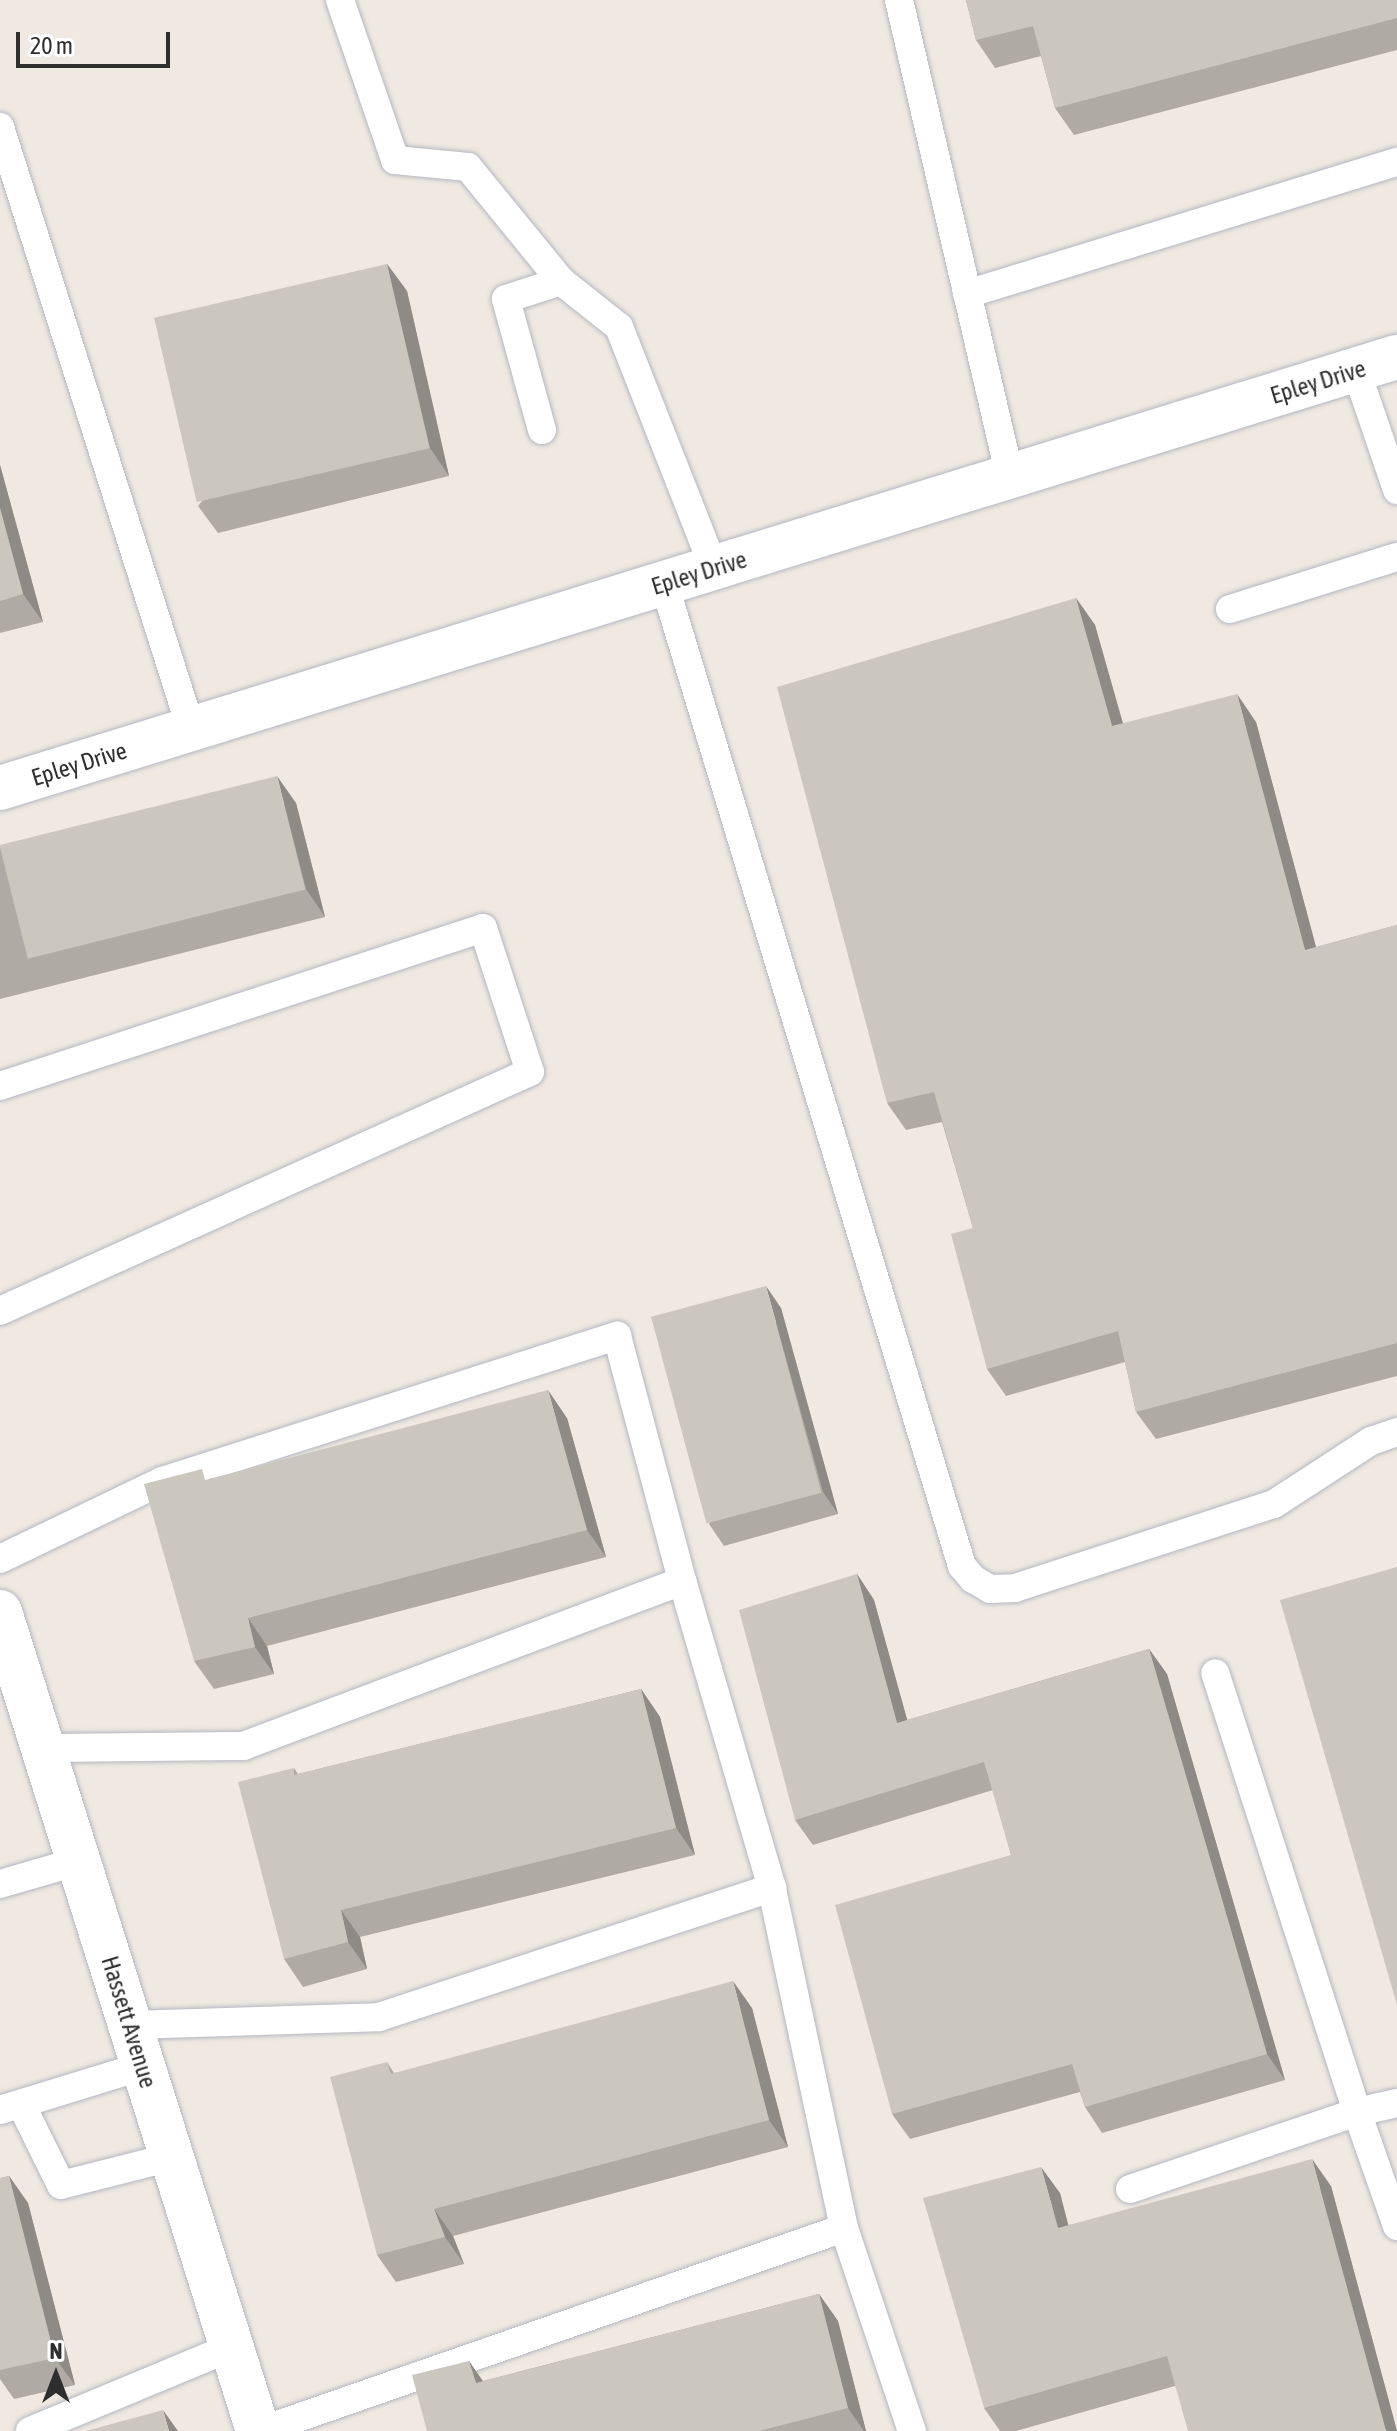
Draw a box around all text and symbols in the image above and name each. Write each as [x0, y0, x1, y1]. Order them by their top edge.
scale bar [20, 16, 174, 66]
text: 20 m [30, 32, 73, 59]
street label: Epley Drive [1267, 354, 1369, 410]
street label: Epley Drive [648, 545, 750, 601]
street label: Epley Drive [28, 736, 130, 792]
street label: Hassett Avenue [95, 1953, 163, 2091]
north arrow [16, 2335, 96, 2415]
text: N [50, 2338, 62, 2364]

